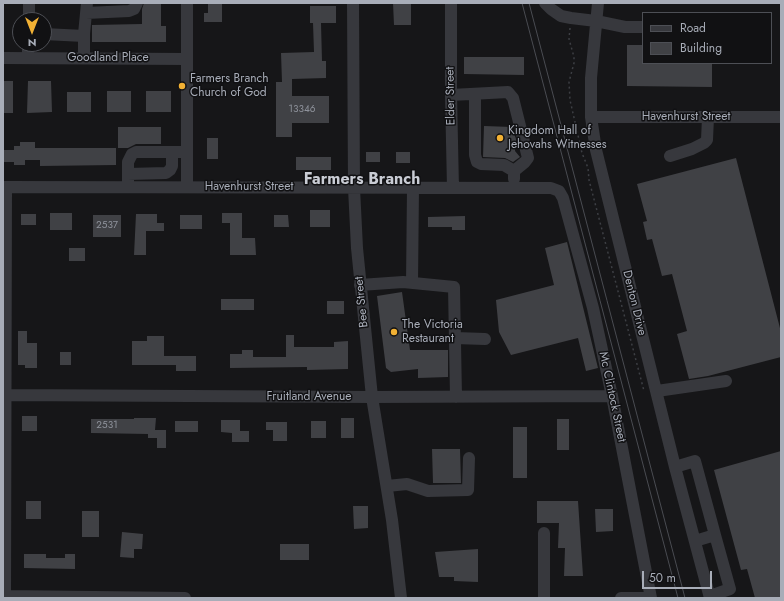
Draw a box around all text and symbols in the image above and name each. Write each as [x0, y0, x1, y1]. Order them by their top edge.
north arrow [12, 12, 52, 52]
legend [642, 12, 772, 64]
text: Road [680, 19, 706, 37]
text: N [28, 35, 36, 51]
text: Building [680, 39, 722, 57]
street label: Goodland Place [67, 51, 149, 65]
street label: Elder Street [443, 67, 459, 125]
place label: Farmers Branch Church of God [190, 72, 269, 100]
marker: Farmers Branch Church of God [177, 81, 187, 91]
house number: 13346 [288, 104, 316, 116]
street label: Havenhurst Street [642, 110, 730, 124]
place label: Kingdom Hall of Jehovahs Witnesses [508, 124, 607, 152]
marker: Kingdom Hall of Jehovahs Witnesses [495, 133, 505, 143]
district label: Farmers Branch [304, 170, 420, 190]
street label: Havenhurst Street [205, 180, 293, 194]
house number: 2537 [96, 220, 118, 232]
street label: Denton Drive [619, 269, 649, 337]
street label: Bee Street [352, 276, 372, 328]
place label: The Victoria Restaurant [402, 318, 463, 346]
marker: The Victoria Restaurant [389, 327, 399, 337]
street label: Mc Clintock Street [595, 350, 629, 444]
street label: Fruitland Avenue [267, 390, 351, 404]
house number: 2531 [96, 420, 118, 432]
scale bar [644, 563, 714, 589]
text: 50 m [649, 569, 676, 587]

